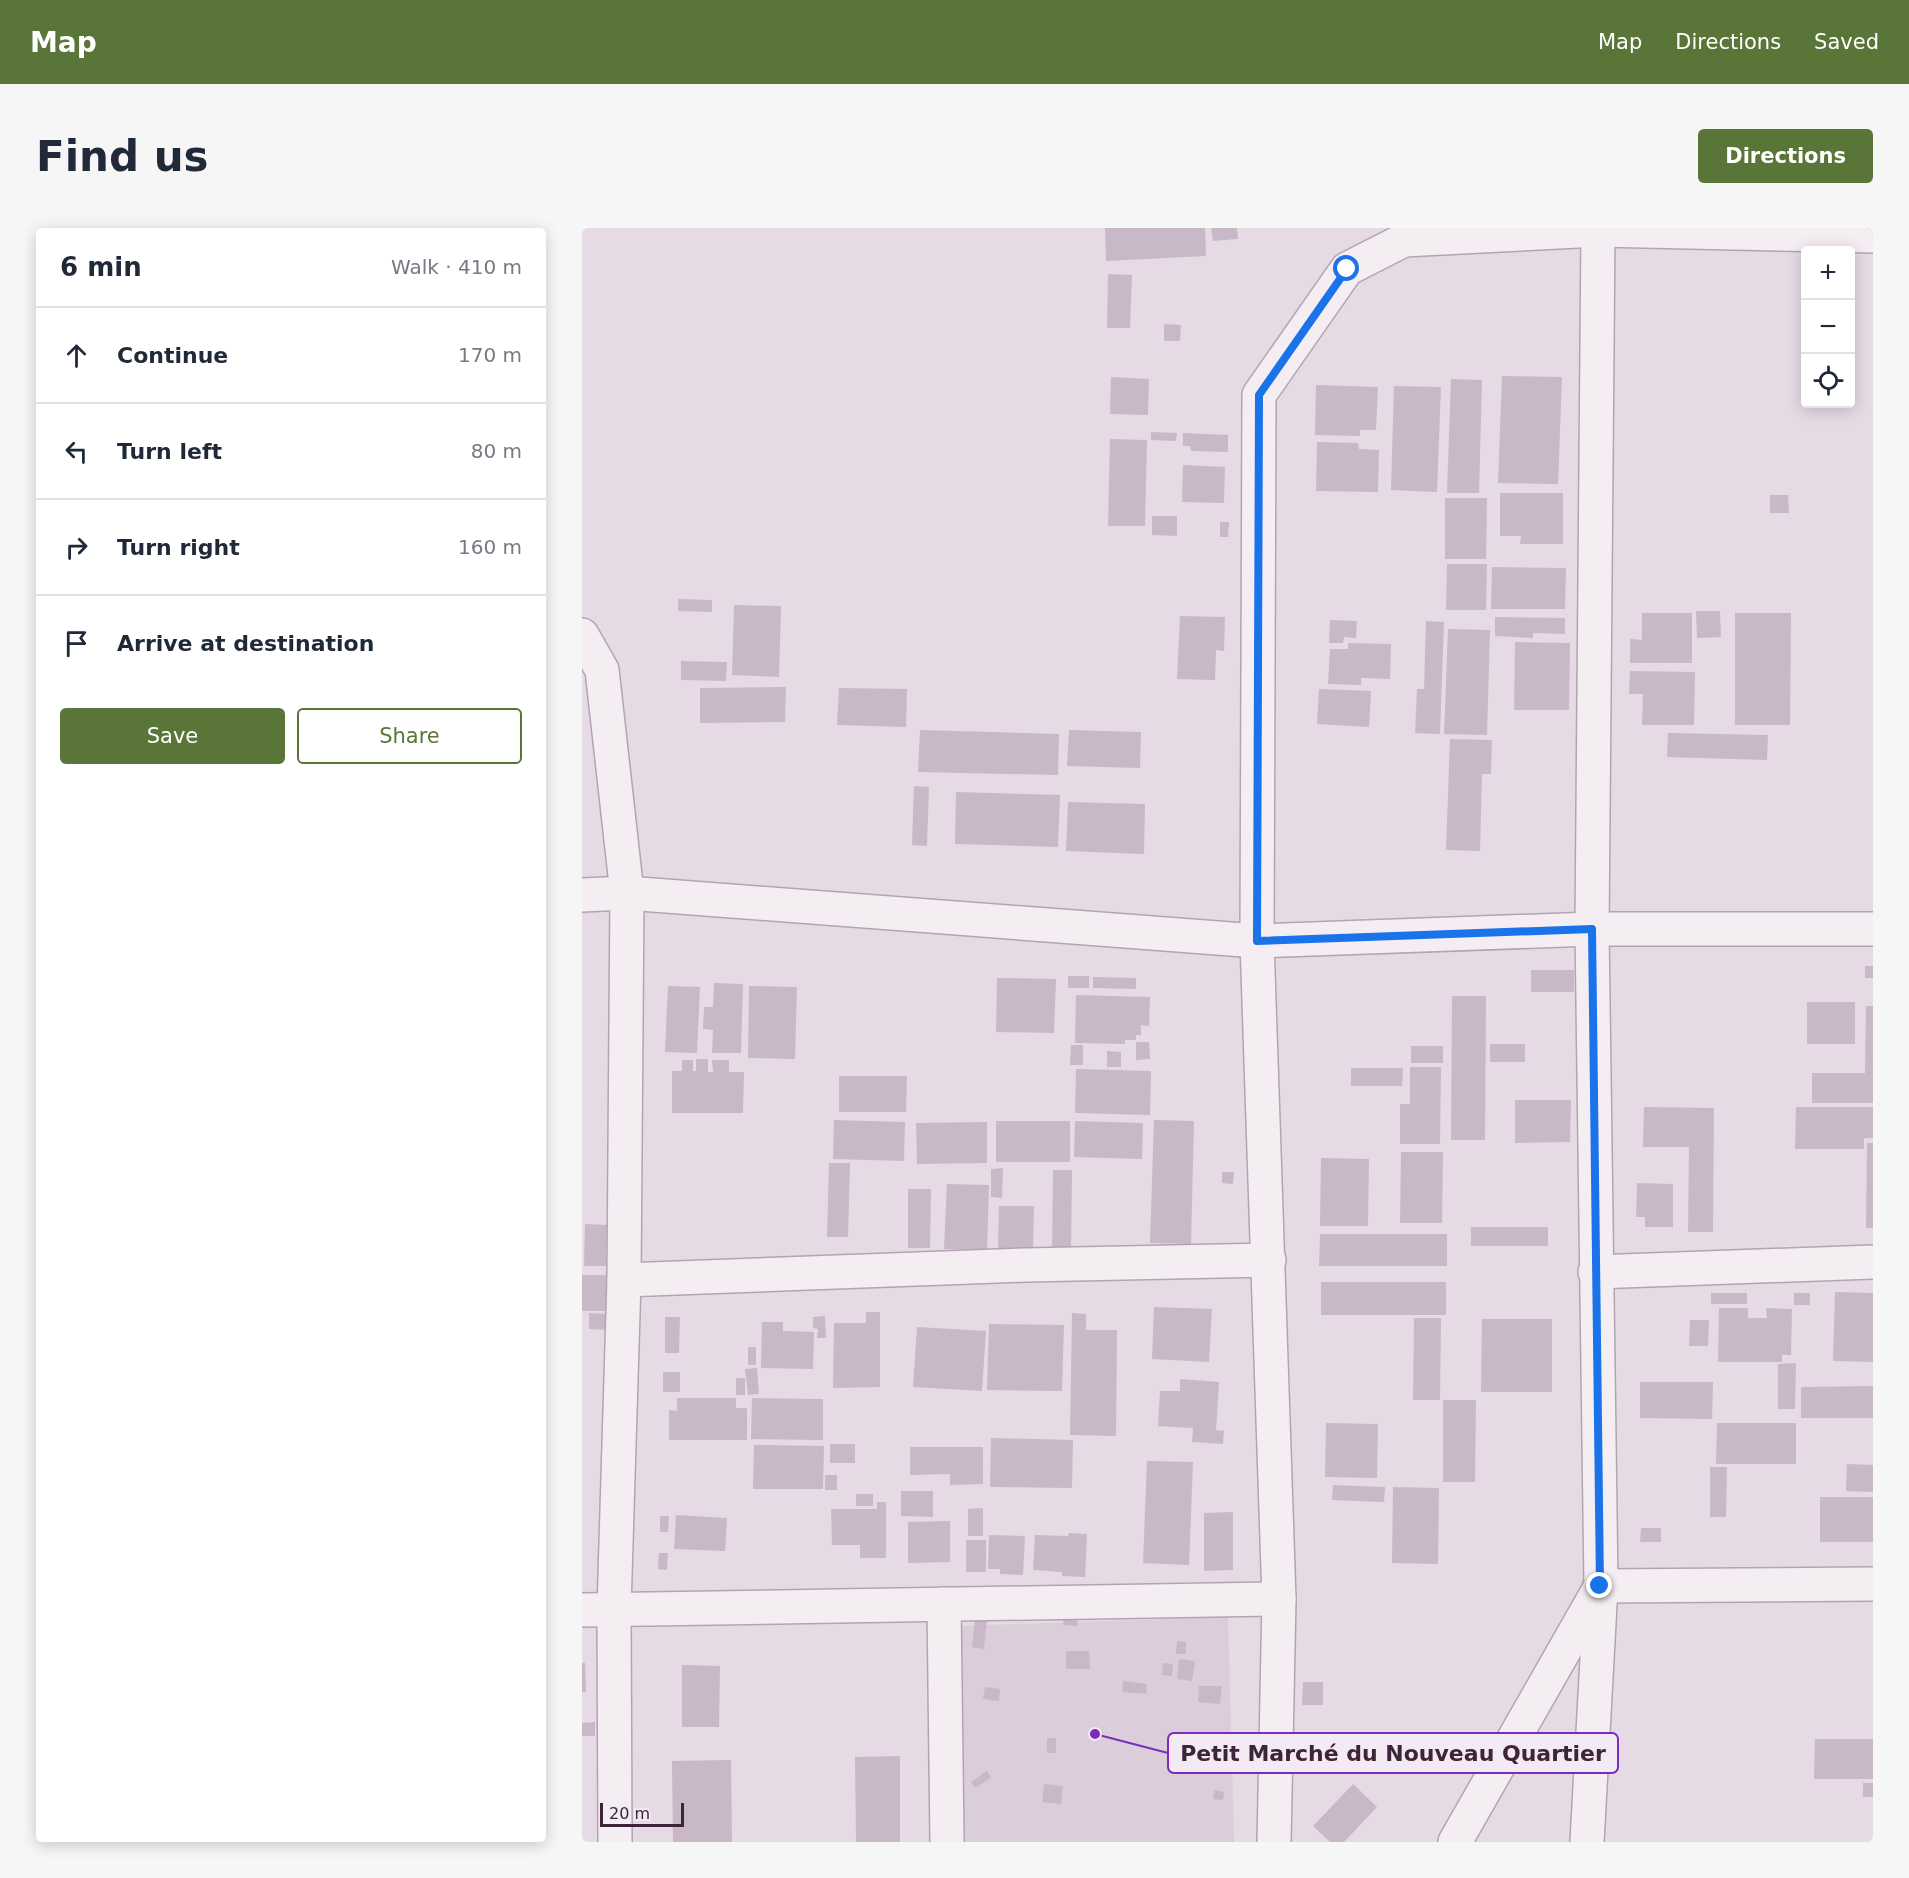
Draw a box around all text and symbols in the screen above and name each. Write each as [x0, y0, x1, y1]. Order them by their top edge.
text: Map [30, 26, 97, 59]
text: Map [1598, 30, 1642, 54]
text: Directions [1675, 30, 1781, 54]
text: Saved [1814, 30, 1879, 54]
button: Directions [1698, 129, 1873, 183]
text: Find us [36, 132, 209, 181]
map controls [1801, 246, 1855, 408]
button: + [1801, 246, 1855, 300]
text: 6 min [60, 252, 142, 282]
text: Walk · 410 m [391, 255, 522, 279]
route start [1333, 255, 1359, 281]
button: − [1801, 300, 1855, 354]
icon: ahead [60, 339, 93, 372]
text: Continue [117, 343, 228, 368]
text: 170 m [458, 343, 522, 367]
button: locate [1801, 354, 1855, 408]
icon: left [60, 435, 93, 468]
text: Turn left [117, 439, 222, 464]
text: 80 m [471, 439, 522, 463]
icon: right [60, 531, 93, 564]
text: Turn right [117, 535, 240, 560]
text: 160 m [458, 535, 522, 559]
icon: arrive [60, 627, 93, 660]
text: Arrive at destination [117, 631, 374, 656]
button: Save [60, 708, 285, 764]
button: Share [297, 708, 522, 764]
route end [1586, 1572, 1612, 1598]
callout: Petit Marché du Nouveau Quartier [1168, 1733, 1618, 1773]
text: Petit Marché du Nouveau Quartier [1180, 1741, 1606, 1766]
scale bar [600, 1800, 684, 1828]
text: 20 m [609, 1804, 650, 1823]

